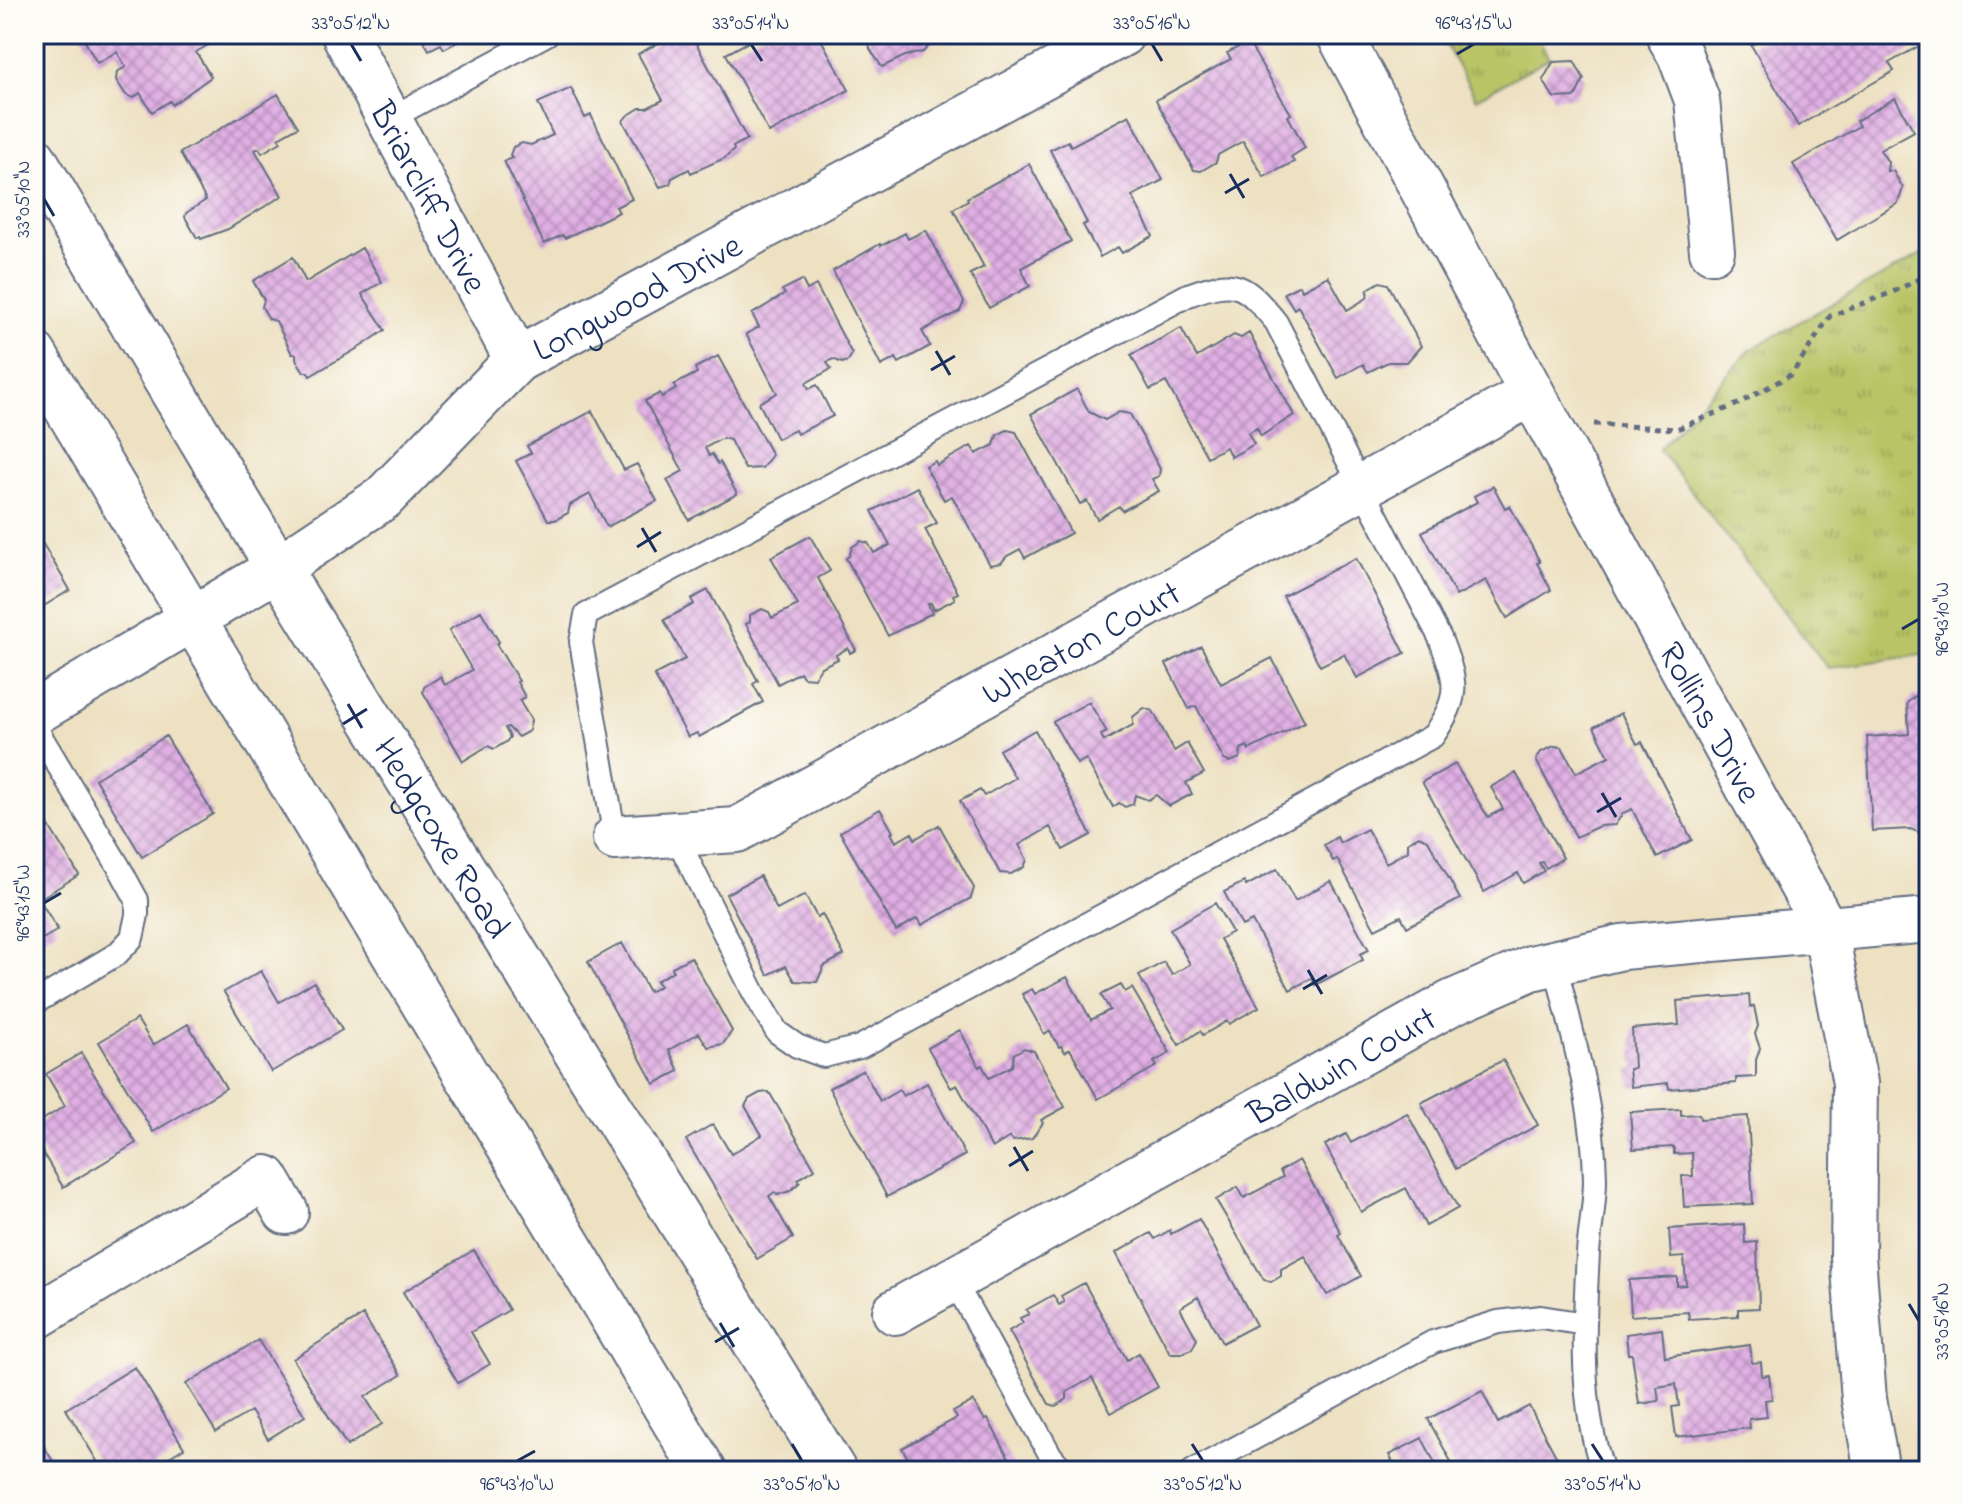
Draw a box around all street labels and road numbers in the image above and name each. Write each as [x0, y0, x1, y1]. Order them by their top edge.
street label: Briarcliff Drive [353, 92, 500, 305]
street label: Longwood Drive [524, 221, 754, 378]
street label: Wheaton Court [973, 569, 1192, 722]
street label: Rollins Drive [1642, 633, 1774, 814]
street label: Hedgcoxe Road [357, 728, 522, 950]
street label: Baldwin Court [1238, 994, 1447, 1143]

